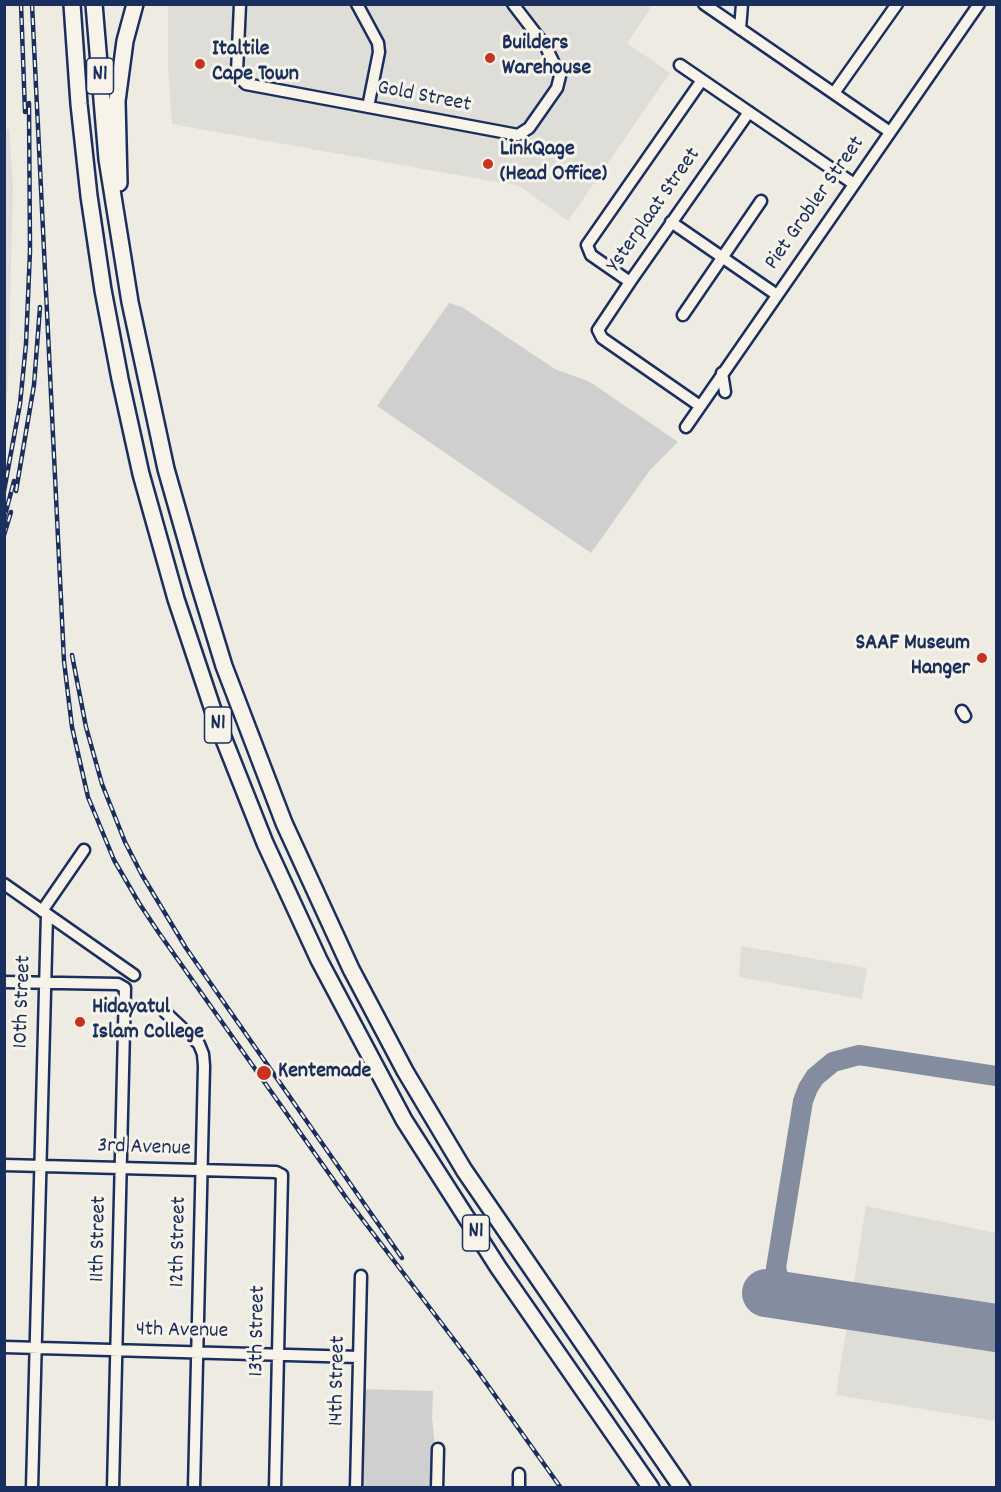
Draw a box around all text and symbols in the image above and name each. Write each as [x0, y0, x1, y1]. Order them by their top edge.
place label: Builders Warehouse [502, 32, 591, 84]
place label: Italtile Cape Town [212, 38, 299, 90]
marker: Builders Warehouse [483, 51, 497, 65]
marker: Italtile Cape Town [193, 57, 207, 71]
road number: N1 [86, 58, 114, 94]
street label: Gold Street [375, 76, 473, 120]
street label: Piet Grobler Street [760, 132, 872, 276]
place label: LinkQage (Head Office) [500, 138, 607, 190]
street label: Ysterplaat Street [602, 144, 708, 278]
marker: LinkQage (Head Office) [481, 157, 495, 171]
place label: SAAF Museum Hanger [856, 632, 970, 684]
marker: SAAF Museum Hanger [975, 651, 989, 665]
road number: N1 [204, 707, 232, 743]
street label: 10th Street [9, 955, 39, 1049]
place label: Hidayatul Islam College [92, 996, 204, 1048]
marker: Hidayatul Islam College [73, 1015, 87, 1029]
place label: Kentemade [278, 1060, 371, 1086]
marker: Kentemade [255, 1064, 273, 1082]
street label: 3rd Avenue [97, 1134, 191, 1164]
street label: 11th Street [86, 1196, 114, 1282]
street label: 12th Street [166, 1196, 194, 1288]
road number: N1 [462, 1215, 490, 1251]
street label: 13th Street [245, 1285, 273, 1377]
street label: 4th Avenue [135, 1318, 229, 1346]
street label: 14th Street [325, 1335, 353, 1427]

